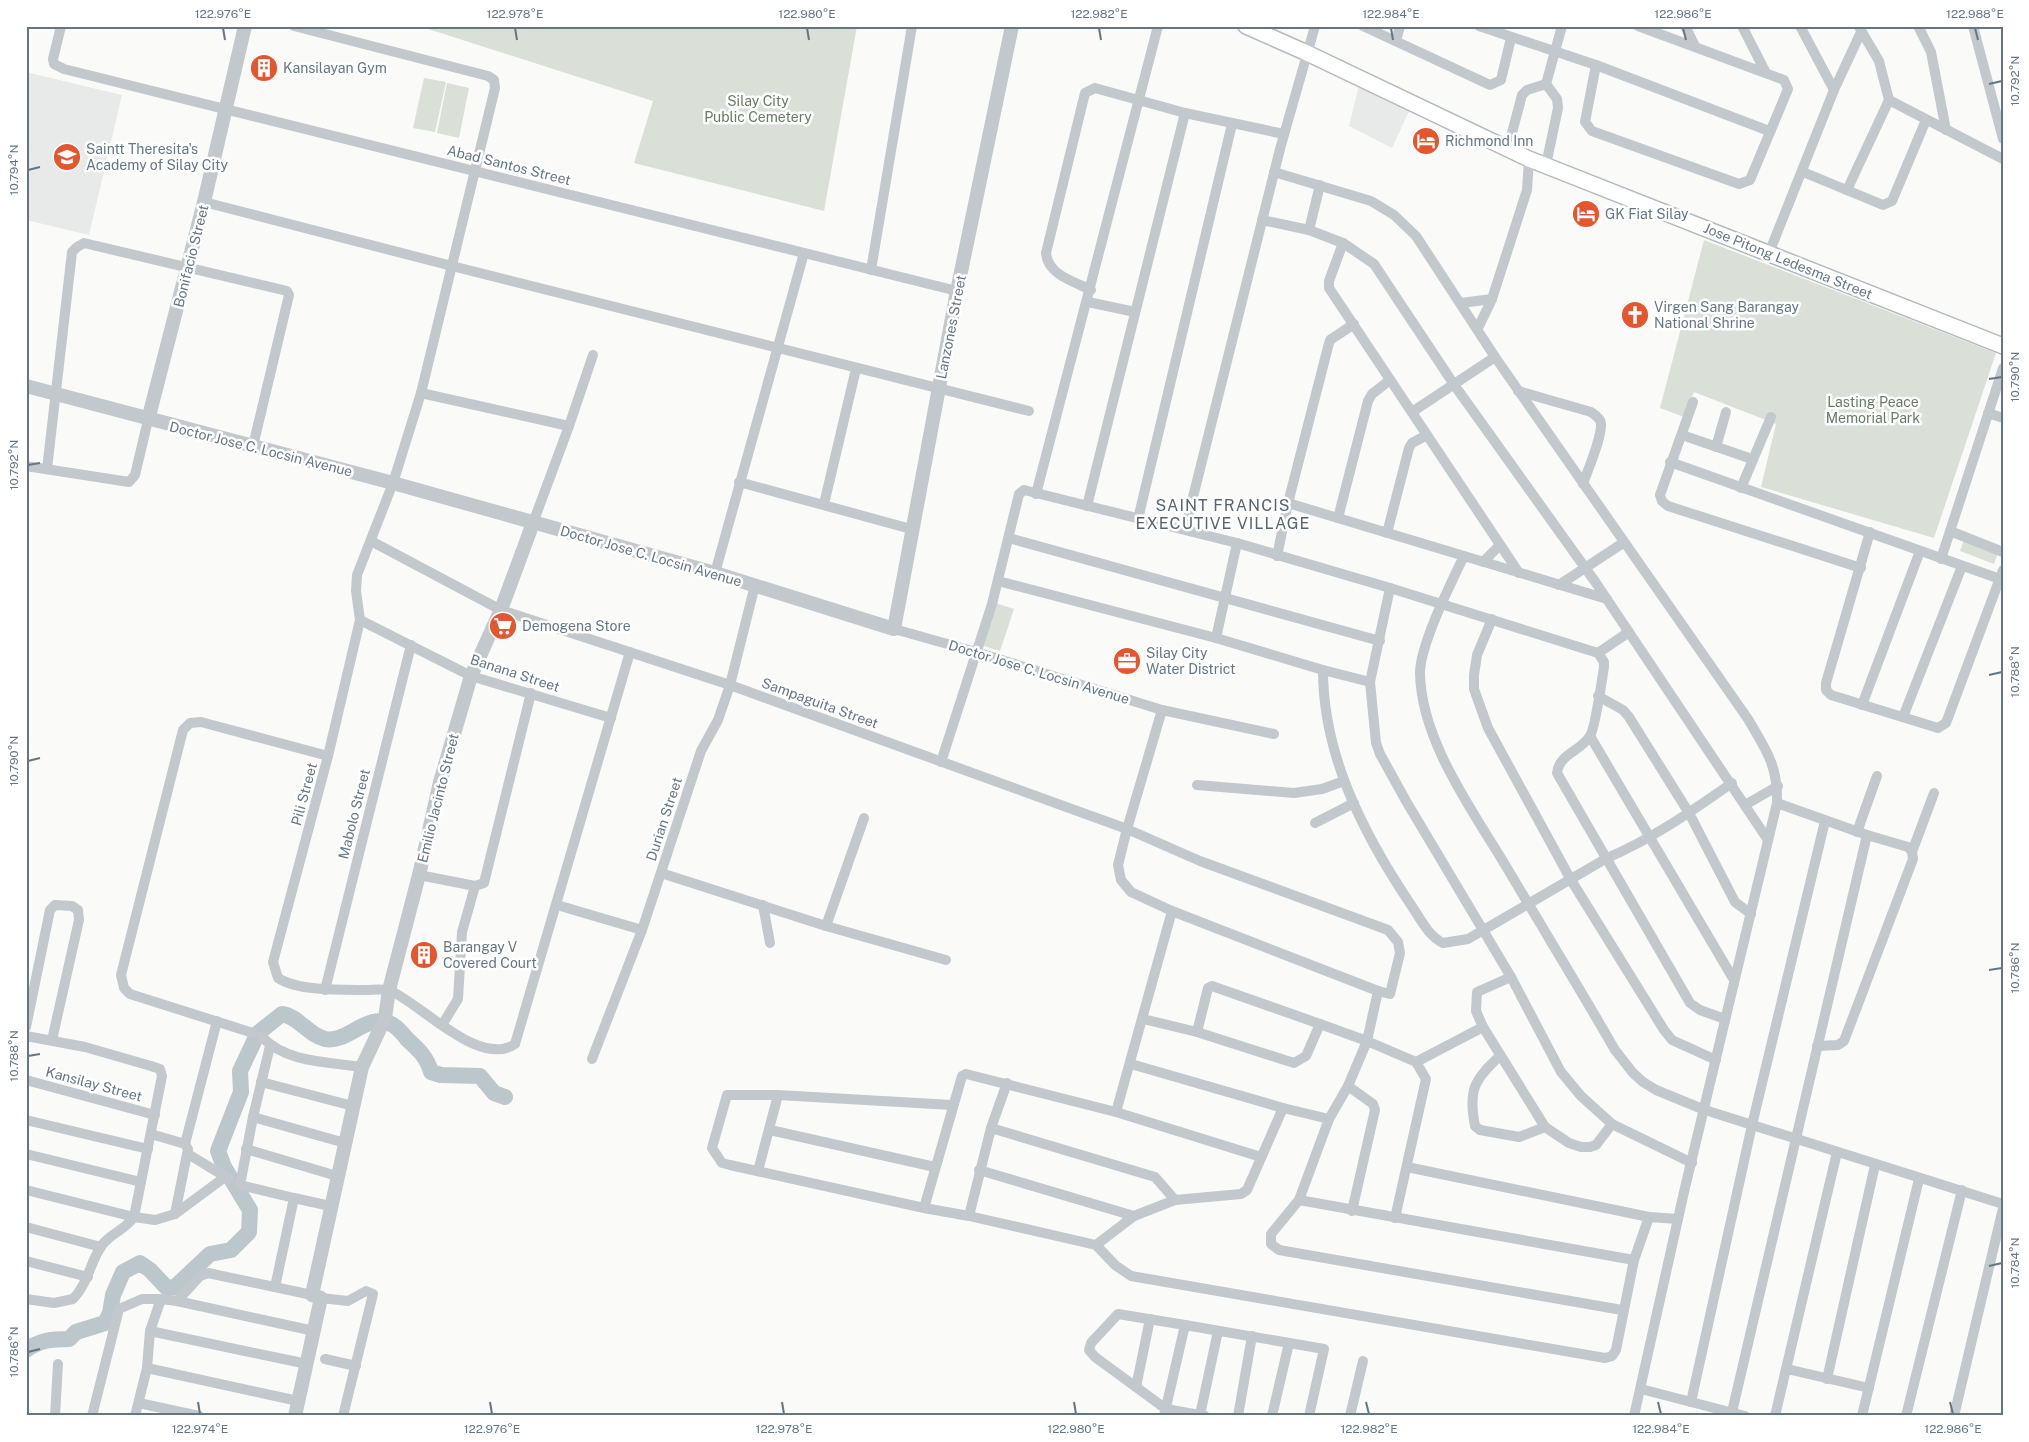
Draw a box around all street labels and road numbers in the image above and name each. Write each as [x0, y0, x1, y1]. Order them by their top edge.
street label: Abad Santos Street [445, 142, 573, 188]
street label: Bonifacio Street [170, 203, 212, 309]
street label: Jose Pitong Ledesma Street [1701, 220, 1875, 302]
street label: Lanzones Street [933, 274, 969, 380]
street label: Doctor Jose C. Locsin Avenue [168, 418, 354, 480]
street label: Doctor Jose C. Locsin Avenue [558, 522, 744, 590]
street label: Doctor Jose C. Locsin Avenue [947, 637, 1131, 707]
street label: Banana Street [468, 651, 562, 695]
street label: Sampaguita Street [760, 674, 880, 732]
street label: Emilio Jacinto Street [414, 732, 462, 864]
street label: Pili Street [288, 761, 320, 827]
street label: Mabolo Street [335, 767, 373, 861]
street label: Durian Street [643, 775, 685, 863]
street label: Kansilay Street [44, 1063, 144, 1105]

